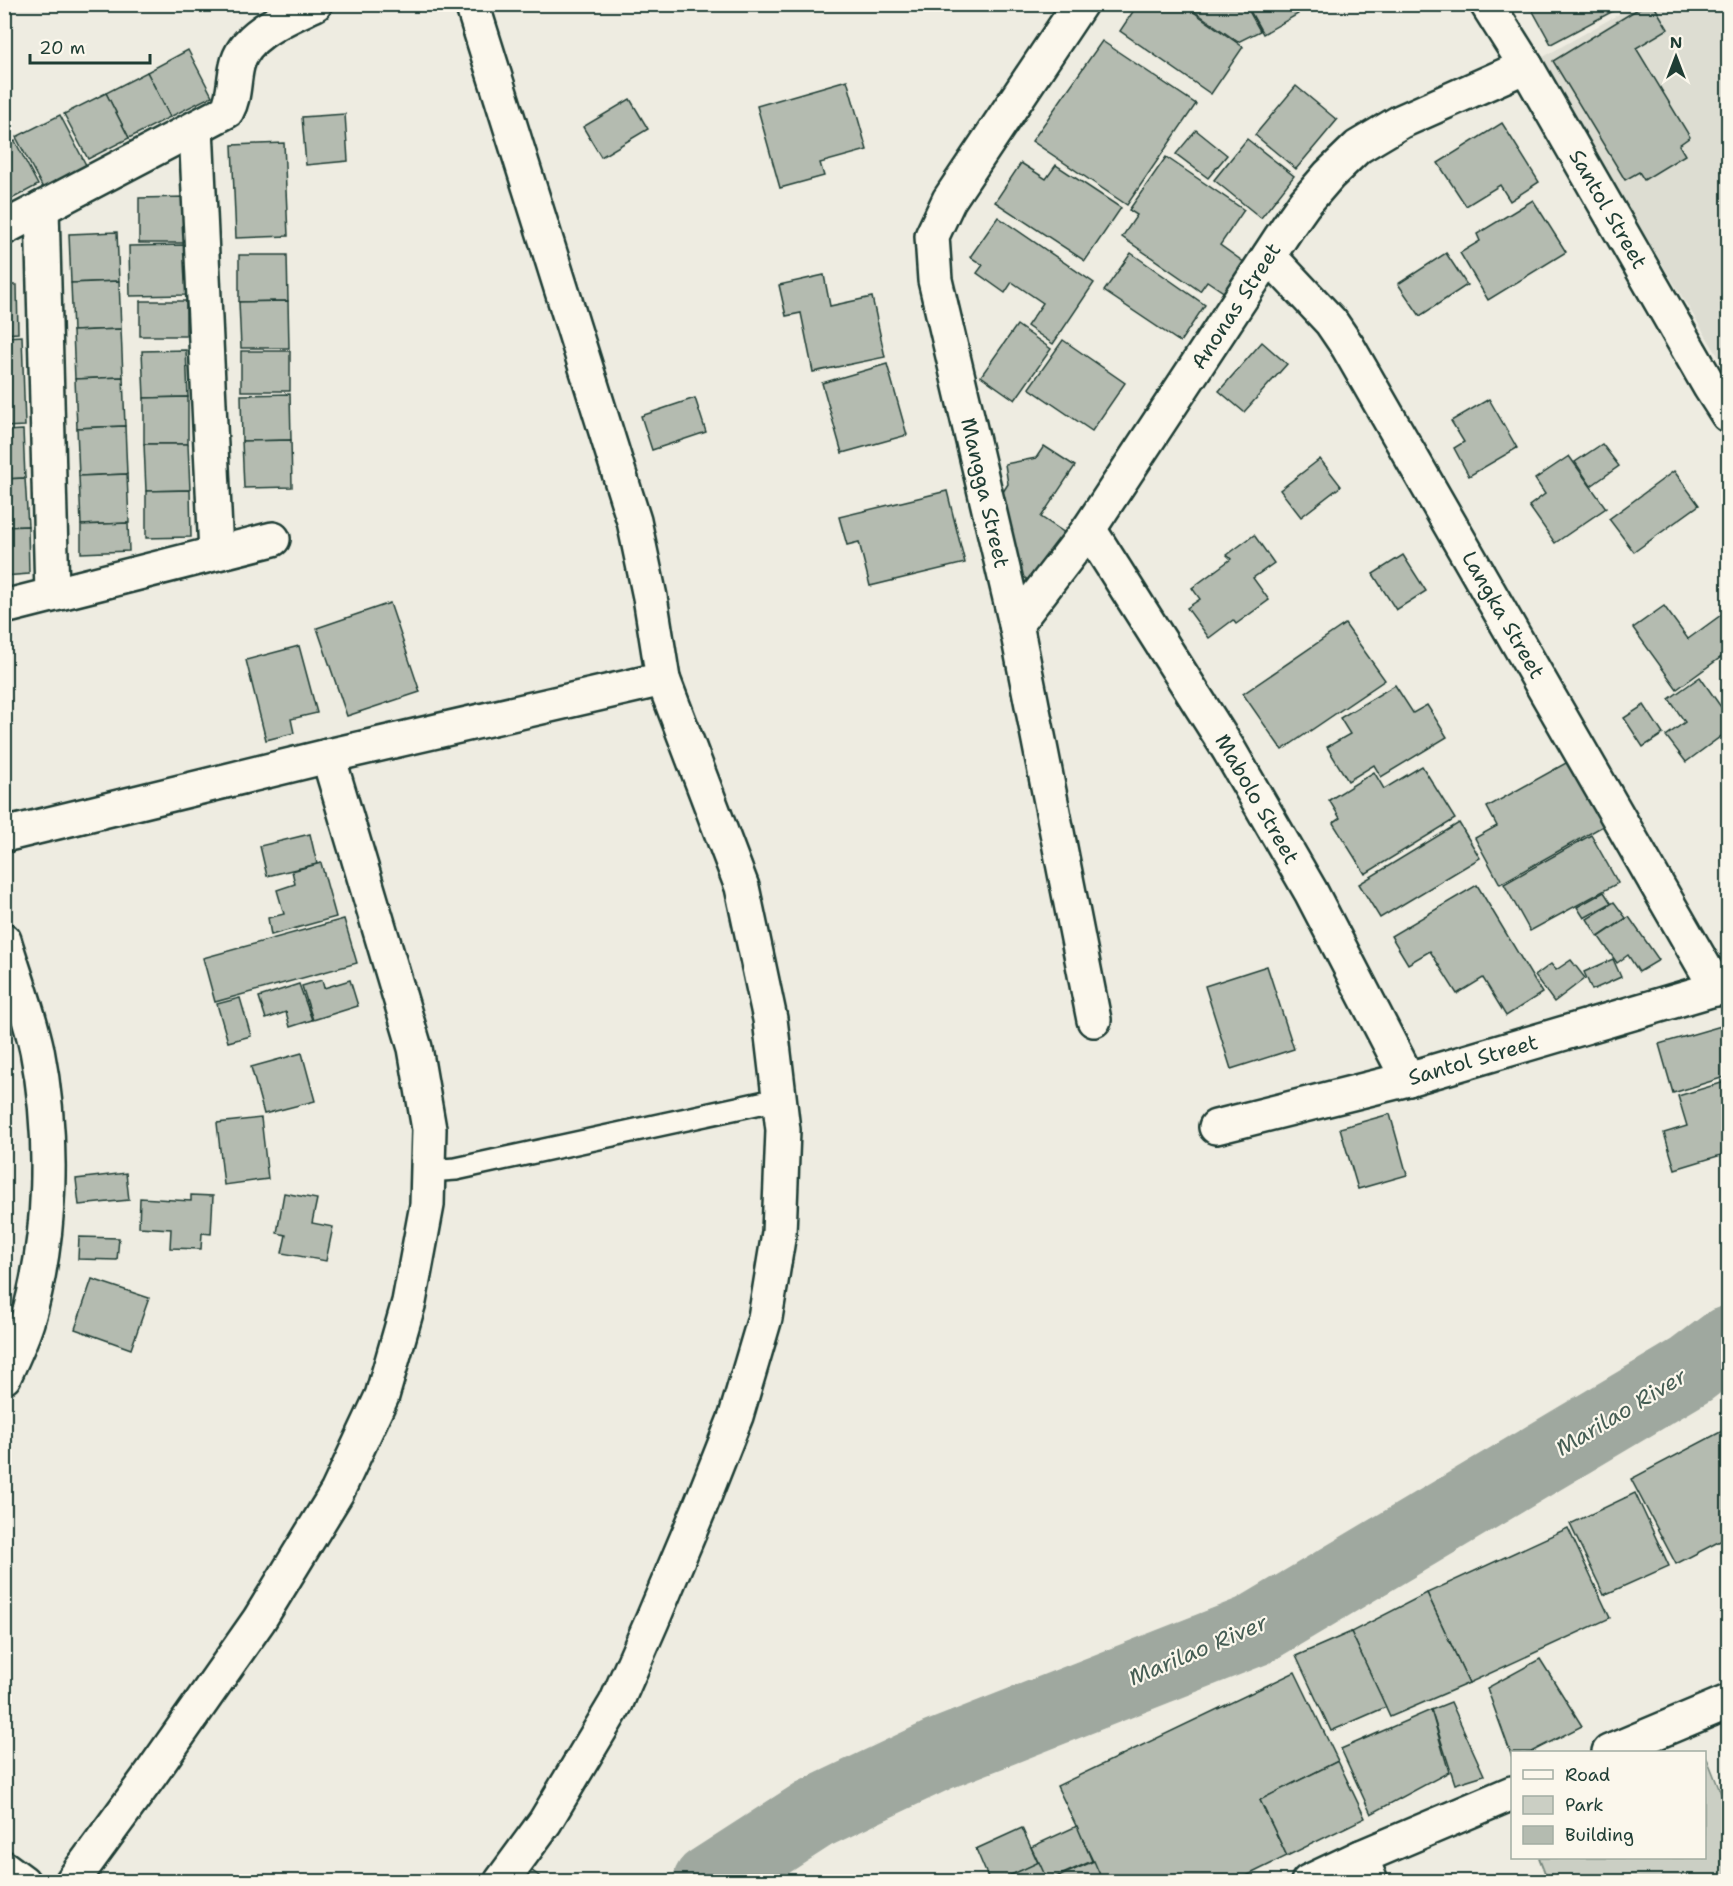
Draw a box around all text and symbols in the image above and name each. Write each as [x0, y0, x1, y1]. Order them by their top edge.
scale bar [30, 27, 150, 65]
north arrow [1646, 27, 1706, 87]
text: N [1670, 32, 1682, 53]
text: 20 m [39, 36, 85, 60]
street label: Santol Street [1562, 144, 1654, 274]
street label: Anonas Street [1185, 237, 1287, 375]
street label: Mangga Street [954, 415, 1016, 571]
street label: Langka Street [1455, 546, 1551, 684]
street label: Mabolo Street [1208, 729, 1306, 869]
street label: Santol Street [1405, 1028, 1541, 1092]
water label: Marilao River [1550, 1361, 1692, 1463]
water label: Marilao River [1124, 1608, 1272, 1692]
legend [1511, 1751, 1706, 1859]
text: Road [1565, 1763, 1610, 1787]
text: Park [1565, 1793, 1604, 1817]
text: Building [1565, 1823, 1634, 1847]

